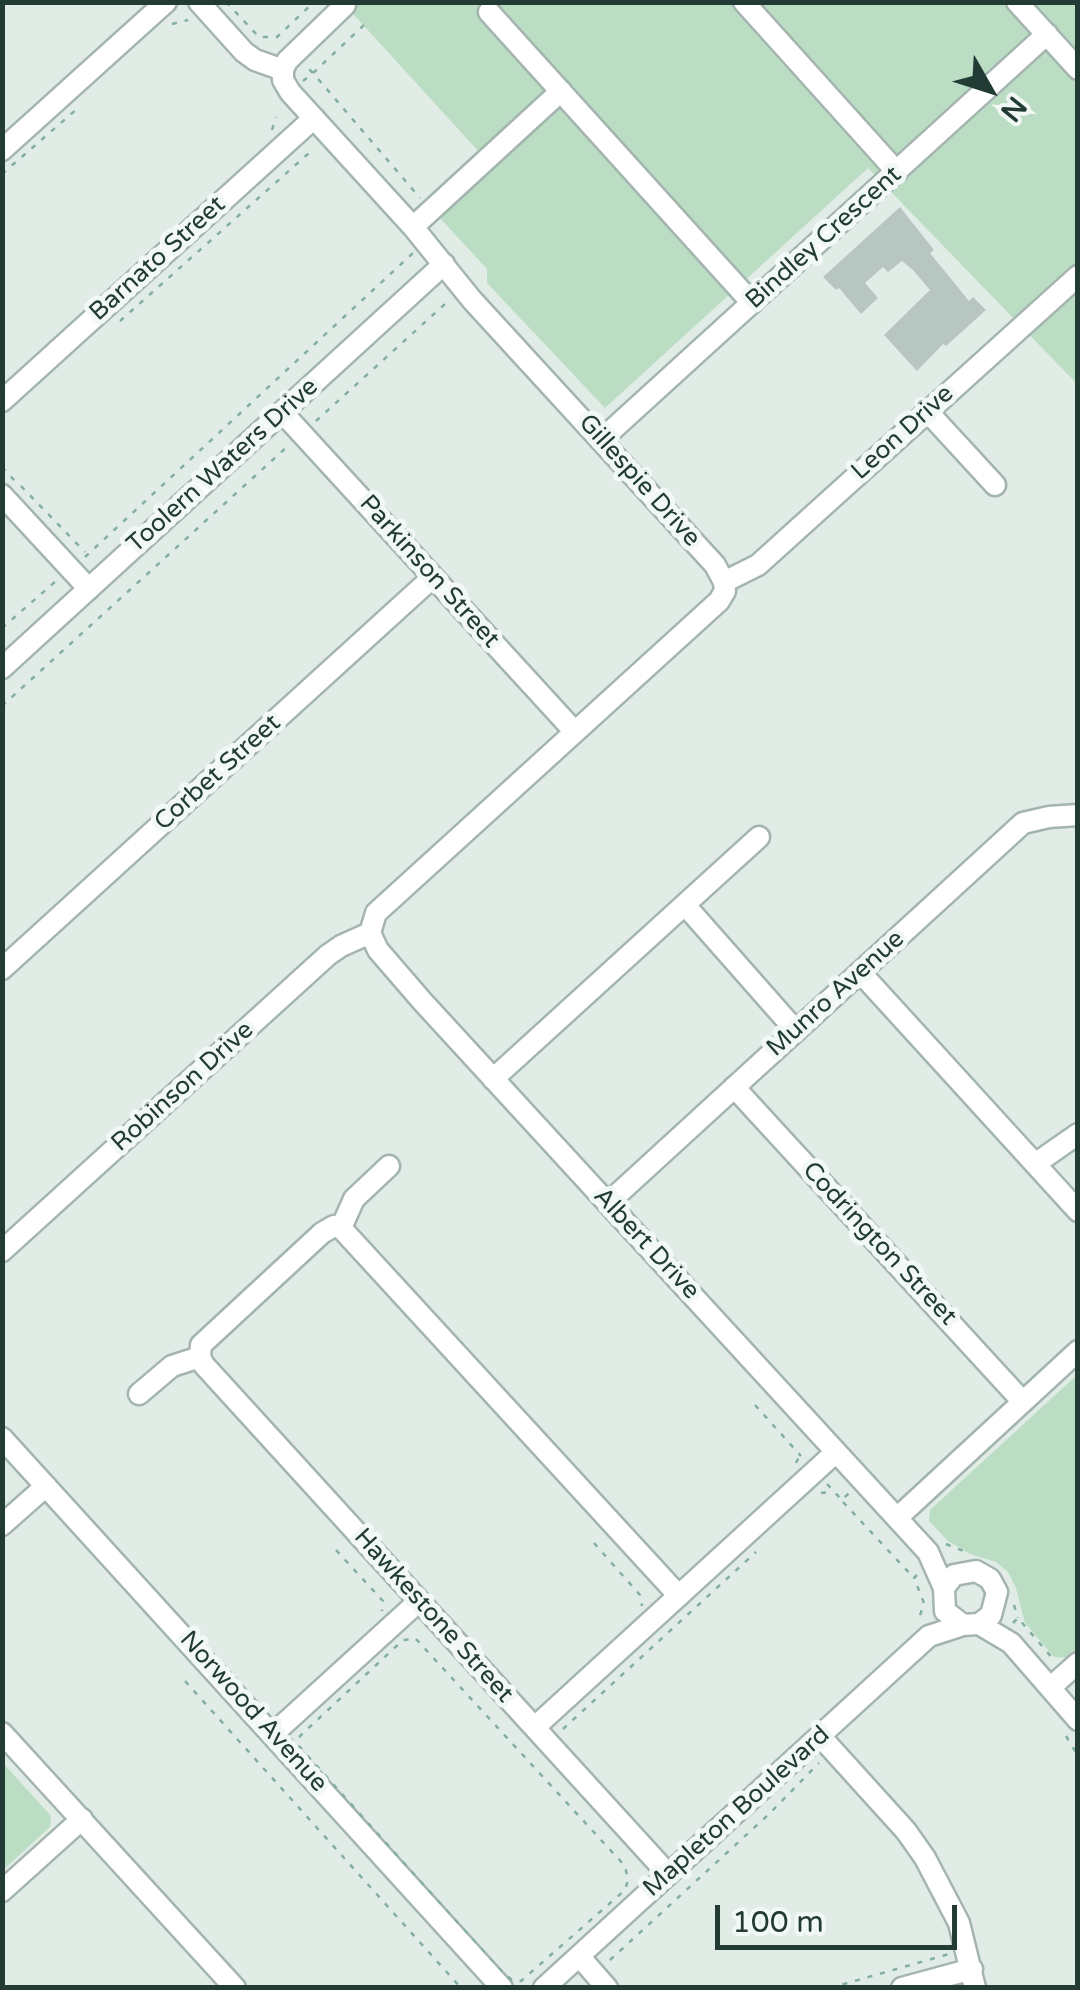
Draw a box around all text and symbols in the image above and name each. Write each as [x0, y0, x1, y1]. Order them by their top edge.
north arrow [940, 40, 1040, 140]
text: N [993, 89, 1034, 128]
street label: Bindley Crescent [740, 160, 908, 316]
street label: Barnato Street [84, 190, 232, 328]
street label: Toolern Waters Drive [121, 372, 325, 560]
street label: Leon Drive [846, 379, 960, 487]
street label: Gillespie Drive [572, 409, 706, 553]
street label: Parkinson Street [353, 489, 505, 655]
street label: Corbet Street [149, 709, 287, 837]
street label: Munro Avenue [761, 924, 911, 1064]
street label: Robinson Drive [106, 1015, 260, 1159]
street label: Codrington Street [796, 1156, 962, 1332]
street label: Albert Drive [587, 1182, 705, 1306]
street label: Hawkestone Street [347, 1523, 519, 1709]
street label: Norwood Avenue [173, 1625, 333, 1799]
street label: Mapleton Boulevard [638, 1720, 836, 1904]
scale bar [720, 1885, 962, 1947]
text: 100 m [732, 1904, 824, 1941]

